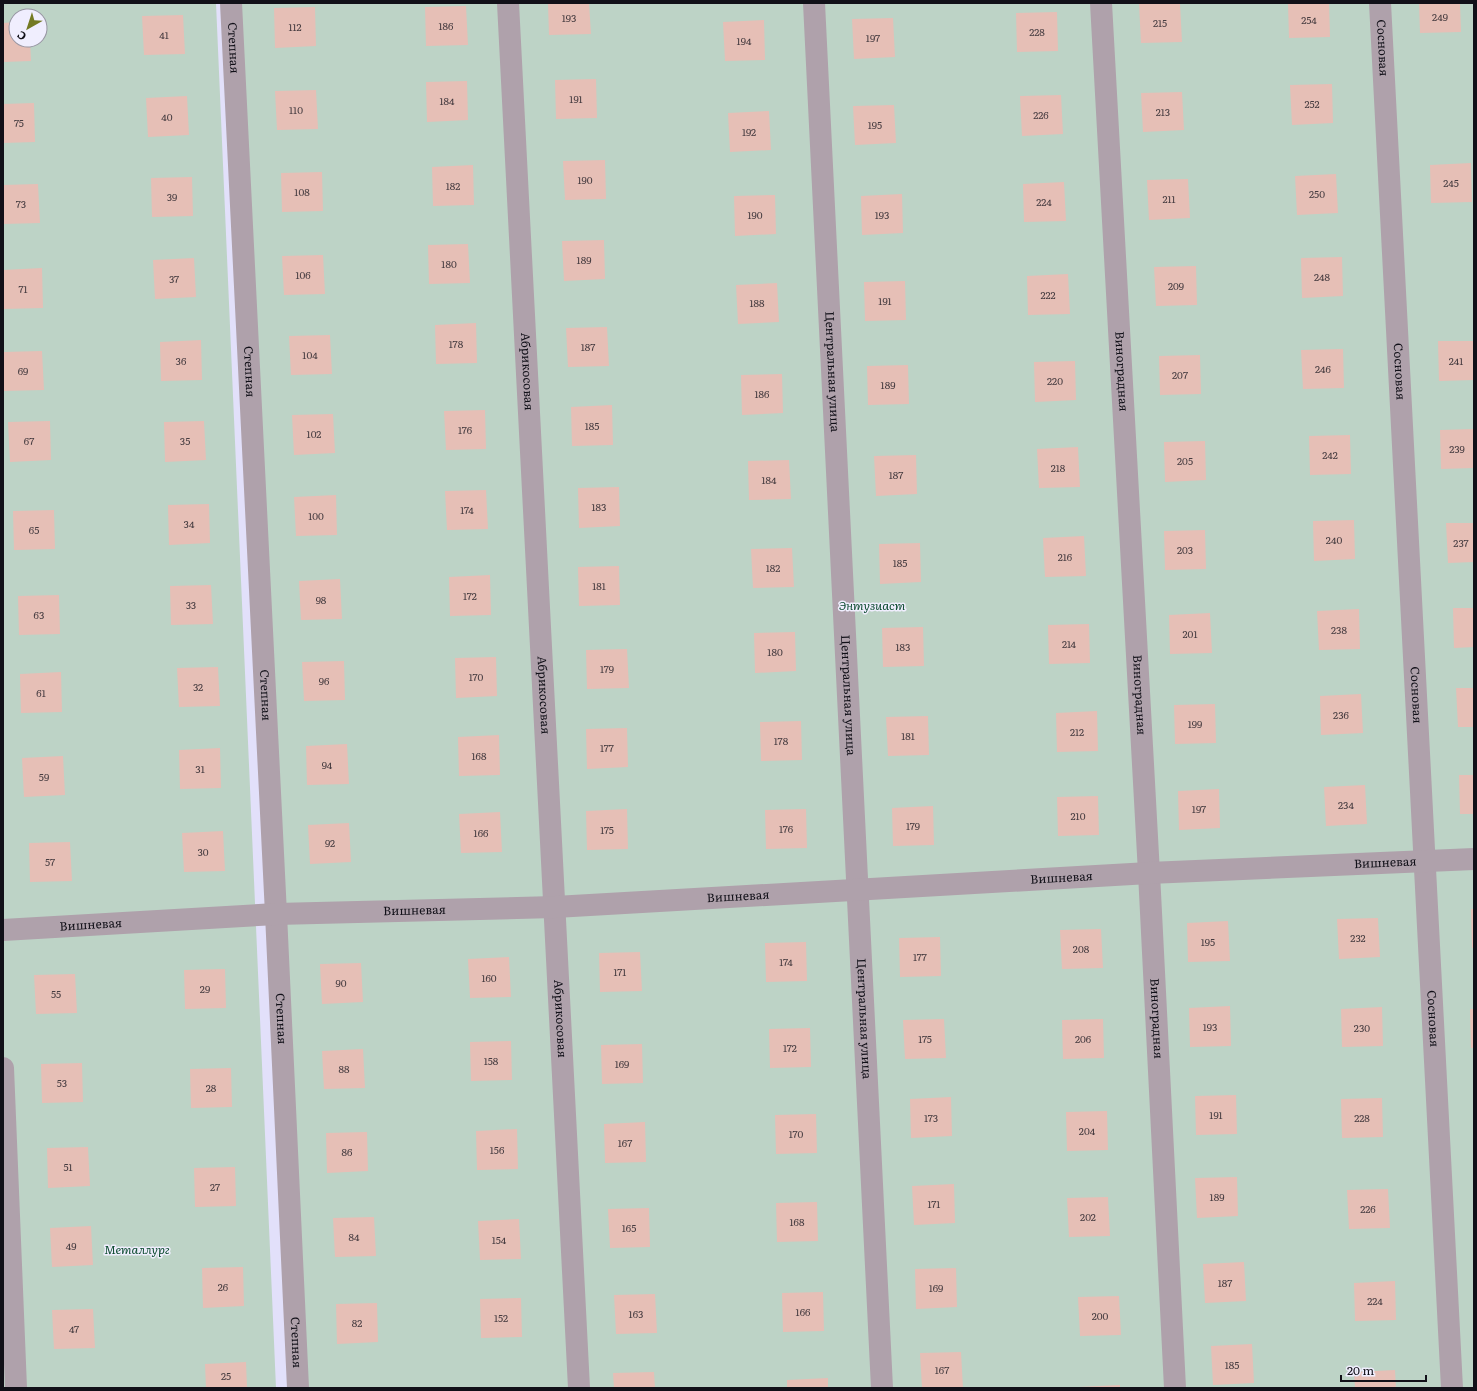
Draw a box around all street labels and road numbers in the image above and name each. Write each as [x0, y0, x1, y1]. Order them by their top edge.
street label: Сосновая [1373, 19, 1394, 77]
street label: Степная [224, 22, 244, 74]
street label: Центральная улица [821, 311, 845, 433]
street label: Виноградная [1111, 331, 1134, 412]
street label: Абрикосовая [517, 332, 539, 411]
street label: Сосновая [1390, 343, 1411, 400]
street label: Степная [240, 345, 260, 398]
street label: Центральная улица [837, 634, 861, 756]
street label: Виноградная [1129, 654, 1151, 736]
street label: Абрикосовая [533, 656, 555, 735]
street label: Сосновая [1407, 666, 1427, 724]
street label: Степная [256, 669, 276, 721]
street label: Вишневая [1354, 851, 1417, 872]
street label: Вишневая [1030, 866, 1093, 888]
street label: Вишневая [706, 885, 770, 906]
street label: Вишневая [383, 900, 446, 919]
street label: Вишневая [59, 913, 123, 935]
street label: Центральная улица [853, 958, 877, 1080]
street label: Виноградная [1146, 978, 1168, 1059]
street label: Абрикосовая [550, 979, 572, 1058]
street label: Сосновая [1423, 990, 1444, 1047]
street label: Степная [272, 993, 292, 1045]
street label: Степная [287, 1316, 307, 1368]

